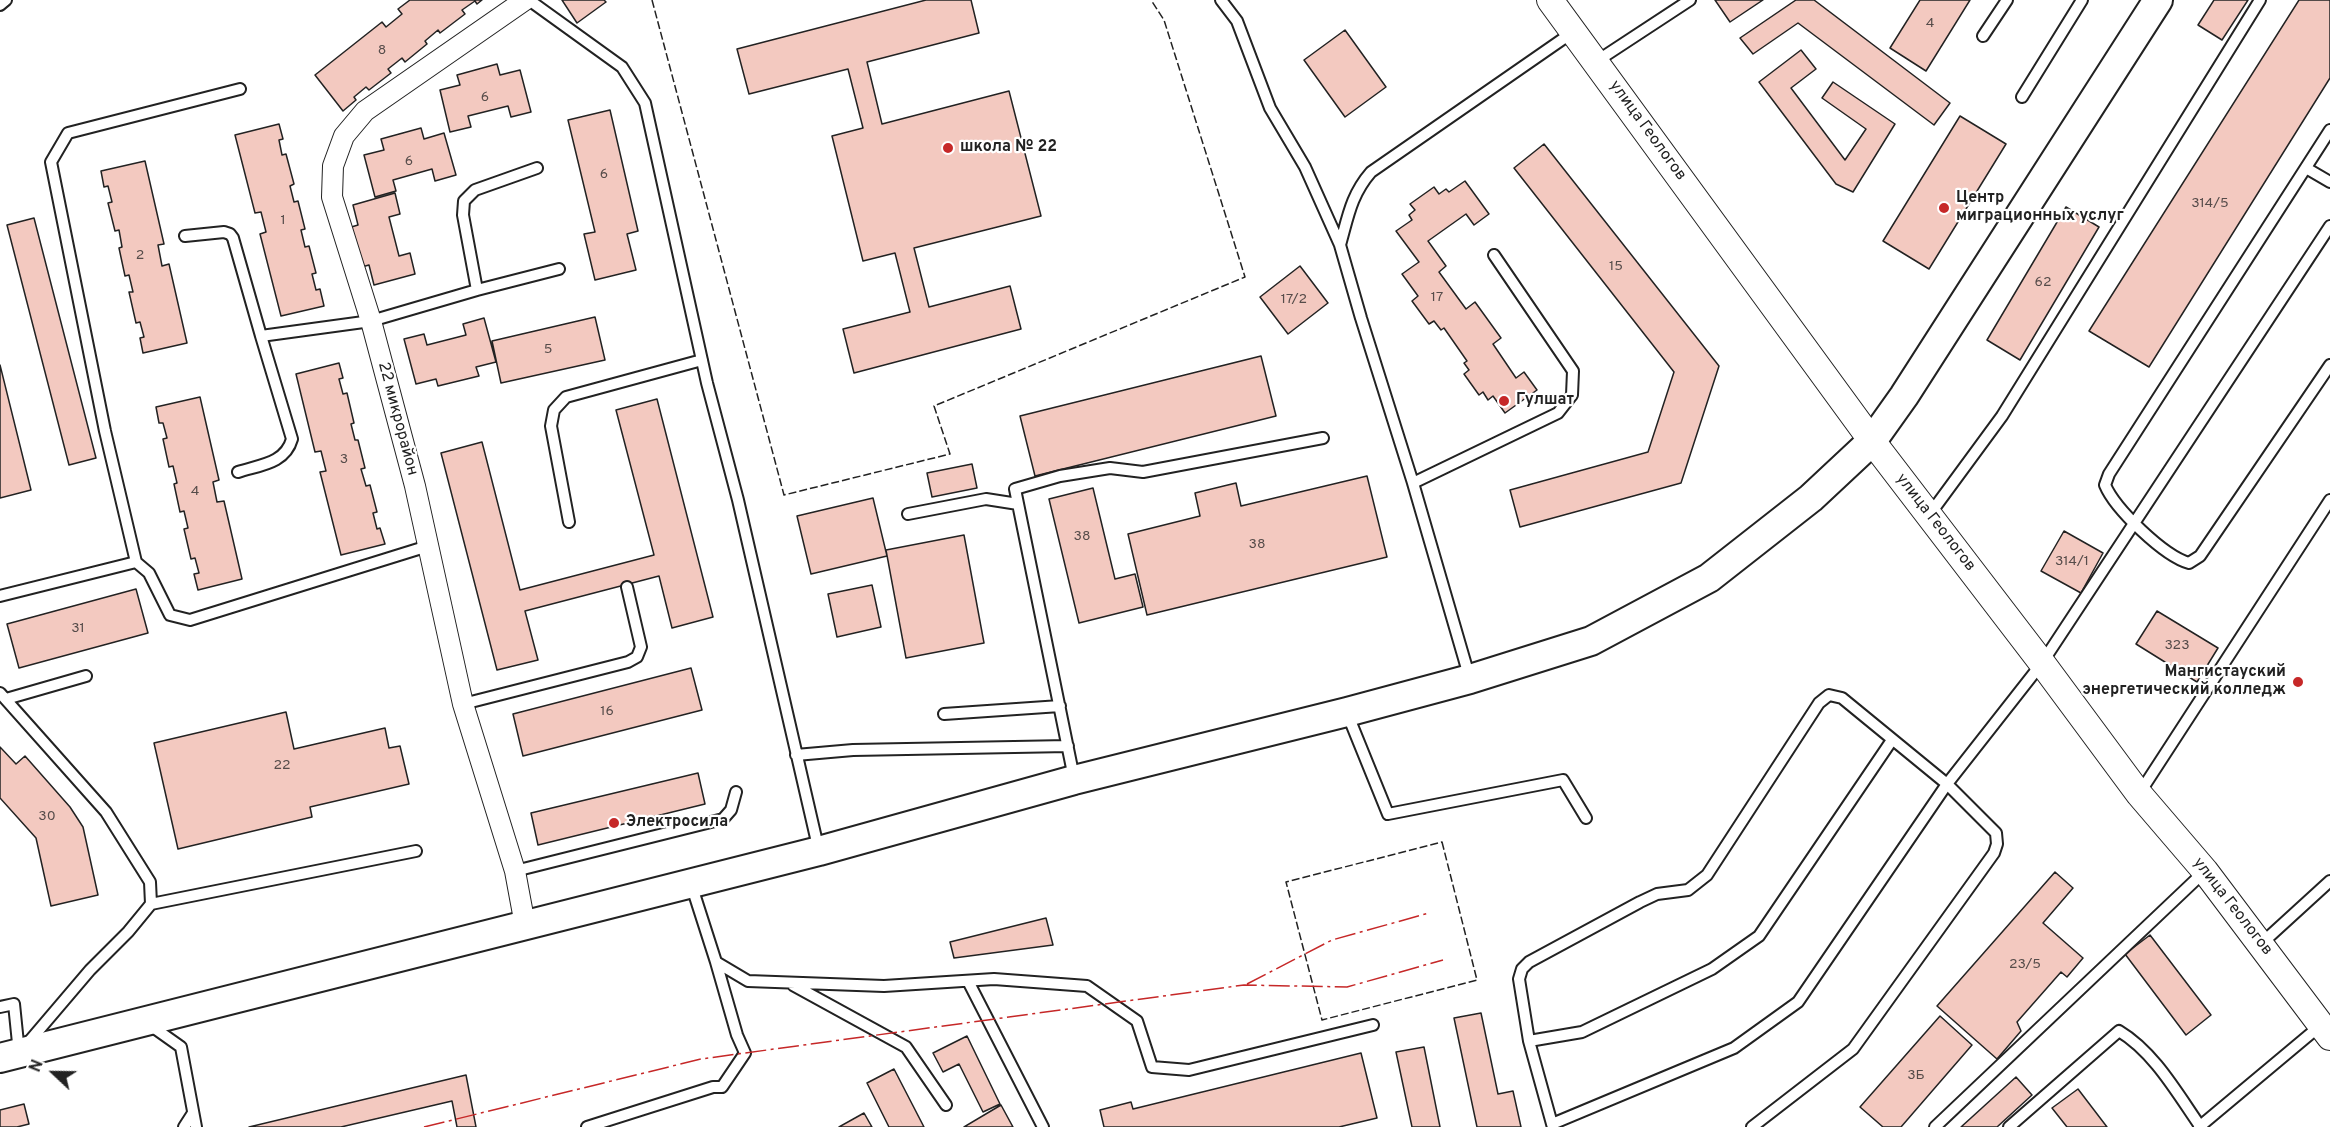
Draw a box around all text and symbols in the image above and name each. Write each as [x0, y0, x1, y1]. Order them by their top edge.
house number: 4 [1926, 16, 1934, 32]
house number: 8 [378, 43, 386, 59]
street label: улица Геологов [1604, 77, 1690, 185]
house number: 6 [481, 90, 489, 106]
place label: школа № 22 [960, 138, 1057, 158]
marker: школа № 22 [941, 141, 955, 155]
house number: 6 [405, 154, 413, 170]
house number: 6 [600, 167, 608, 183]
place label: Центр миграционных услуг [1956, 189, 2124, 227]
house number: 314/5 [2191, 196, 2229, 212]
marker: Центр миграционных услуг [1937, 201, 1951, 215]
house number: 1 [280, 213, 286, 229]
house number: 2 [136, 248, 144, 264]
house number: 15 [1609, 259, 1623, 275]
house number: 62 [2035, 275, 2051, 291]
house number: 17 [1431, 290, 1443, 306]
house number: 17/2 [1281, 292, 1307, 308]
house number: 5 [544, 342, 552, 358]
street label: 22 микрорайон [373, 360, 421, 478]
place label: Гулшат [1516, 391, 1574, 411]
marker: Гулшат [1497, 394, 1511, 408]
house number: 3 [340, 452, 348, 468]
street label: улица Геологов [1891, 470, 1979, 576]
house number: 4 [191, 484, 199, 500]
house number: 38 [1074, 529, 1090, 545]
house number: 38 [1249, 537, 1265, 553]
house number: 314/1 [2055, 554, 2089, 570]
house number: 31 [71, 621, 85, 637]
house number: 323 [2164, 638, 2190, 654]
place label: Мангистауский энергетический колледж [2082, 663, 2286, 701]
marker: Мангистауский энергетический колледж [2291, 675, 2305, 689]
house number: 16 [600, 704, 614, 720]
house number: 22 [273, 758, 291, 774]
house number: 30 [38, 809, 56, 825]
place label: Электросила [626, 813, 728, 833]
marker: Электросила [607, 816, 621, 830]
street label: улица Геологов [2188, 854, 2276, 960]
house number: 23/5 [2009, 957, 2041, 973]
north arrow [24, 1043, 84, 1103]
text: N [26, 1057, 49, 1075]
house number: 3Б [1907, 1068, 1925, 1084]

